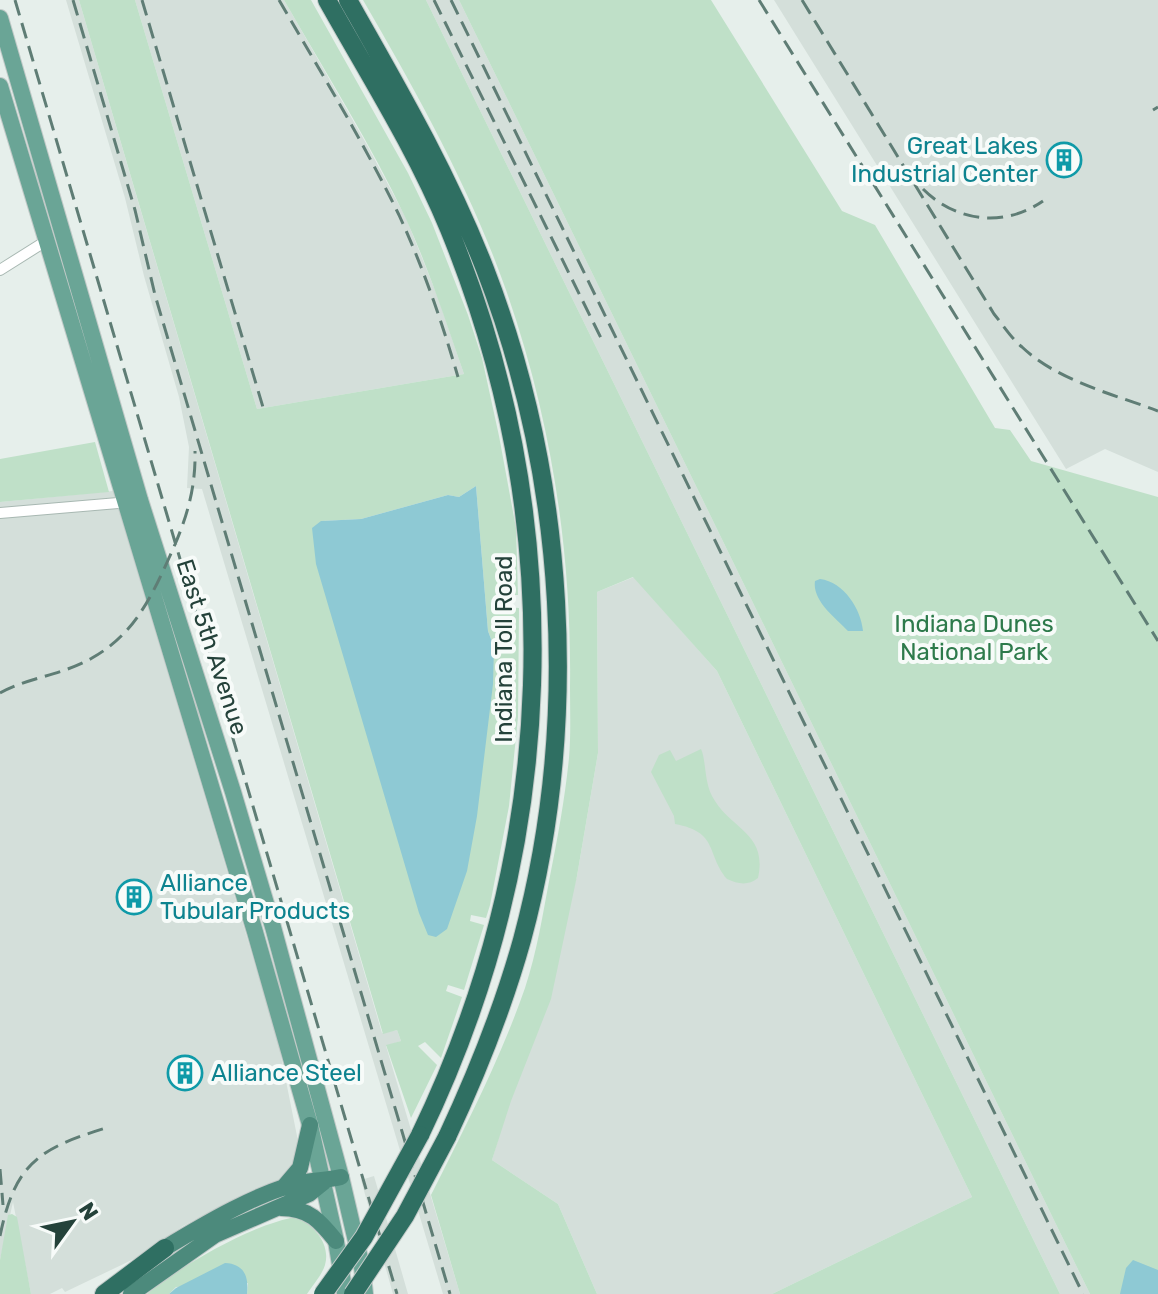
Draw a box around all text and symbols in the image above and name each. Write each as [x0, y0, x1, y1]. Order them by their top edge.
place label: Great Lakes Industrial Center [851, 132, 1038, 188]
building icon: Great Lakes Industrial Center [1045, 141, 1083, 179]
street label: Indiana Toll Road [490, 555, 518, 743]
street label: East 5th Avenue [170, 556, 254, 738]
park label: Indiana Dunes National Park [894, 610, 1054, 666]
place label: Alliance Tubular Products [160, 869, 350, 925]
building icon: Alliance Tubular Products [115, 878, 153, 916]
building icon: Alliance Steel [166, 1054, 204, 1092]
place label: Alliance Steel [211, 1059, 362, 1087]
north arrow [32, 1182, 112, 1262]
text: N [73, 1197, 104, 1225]

